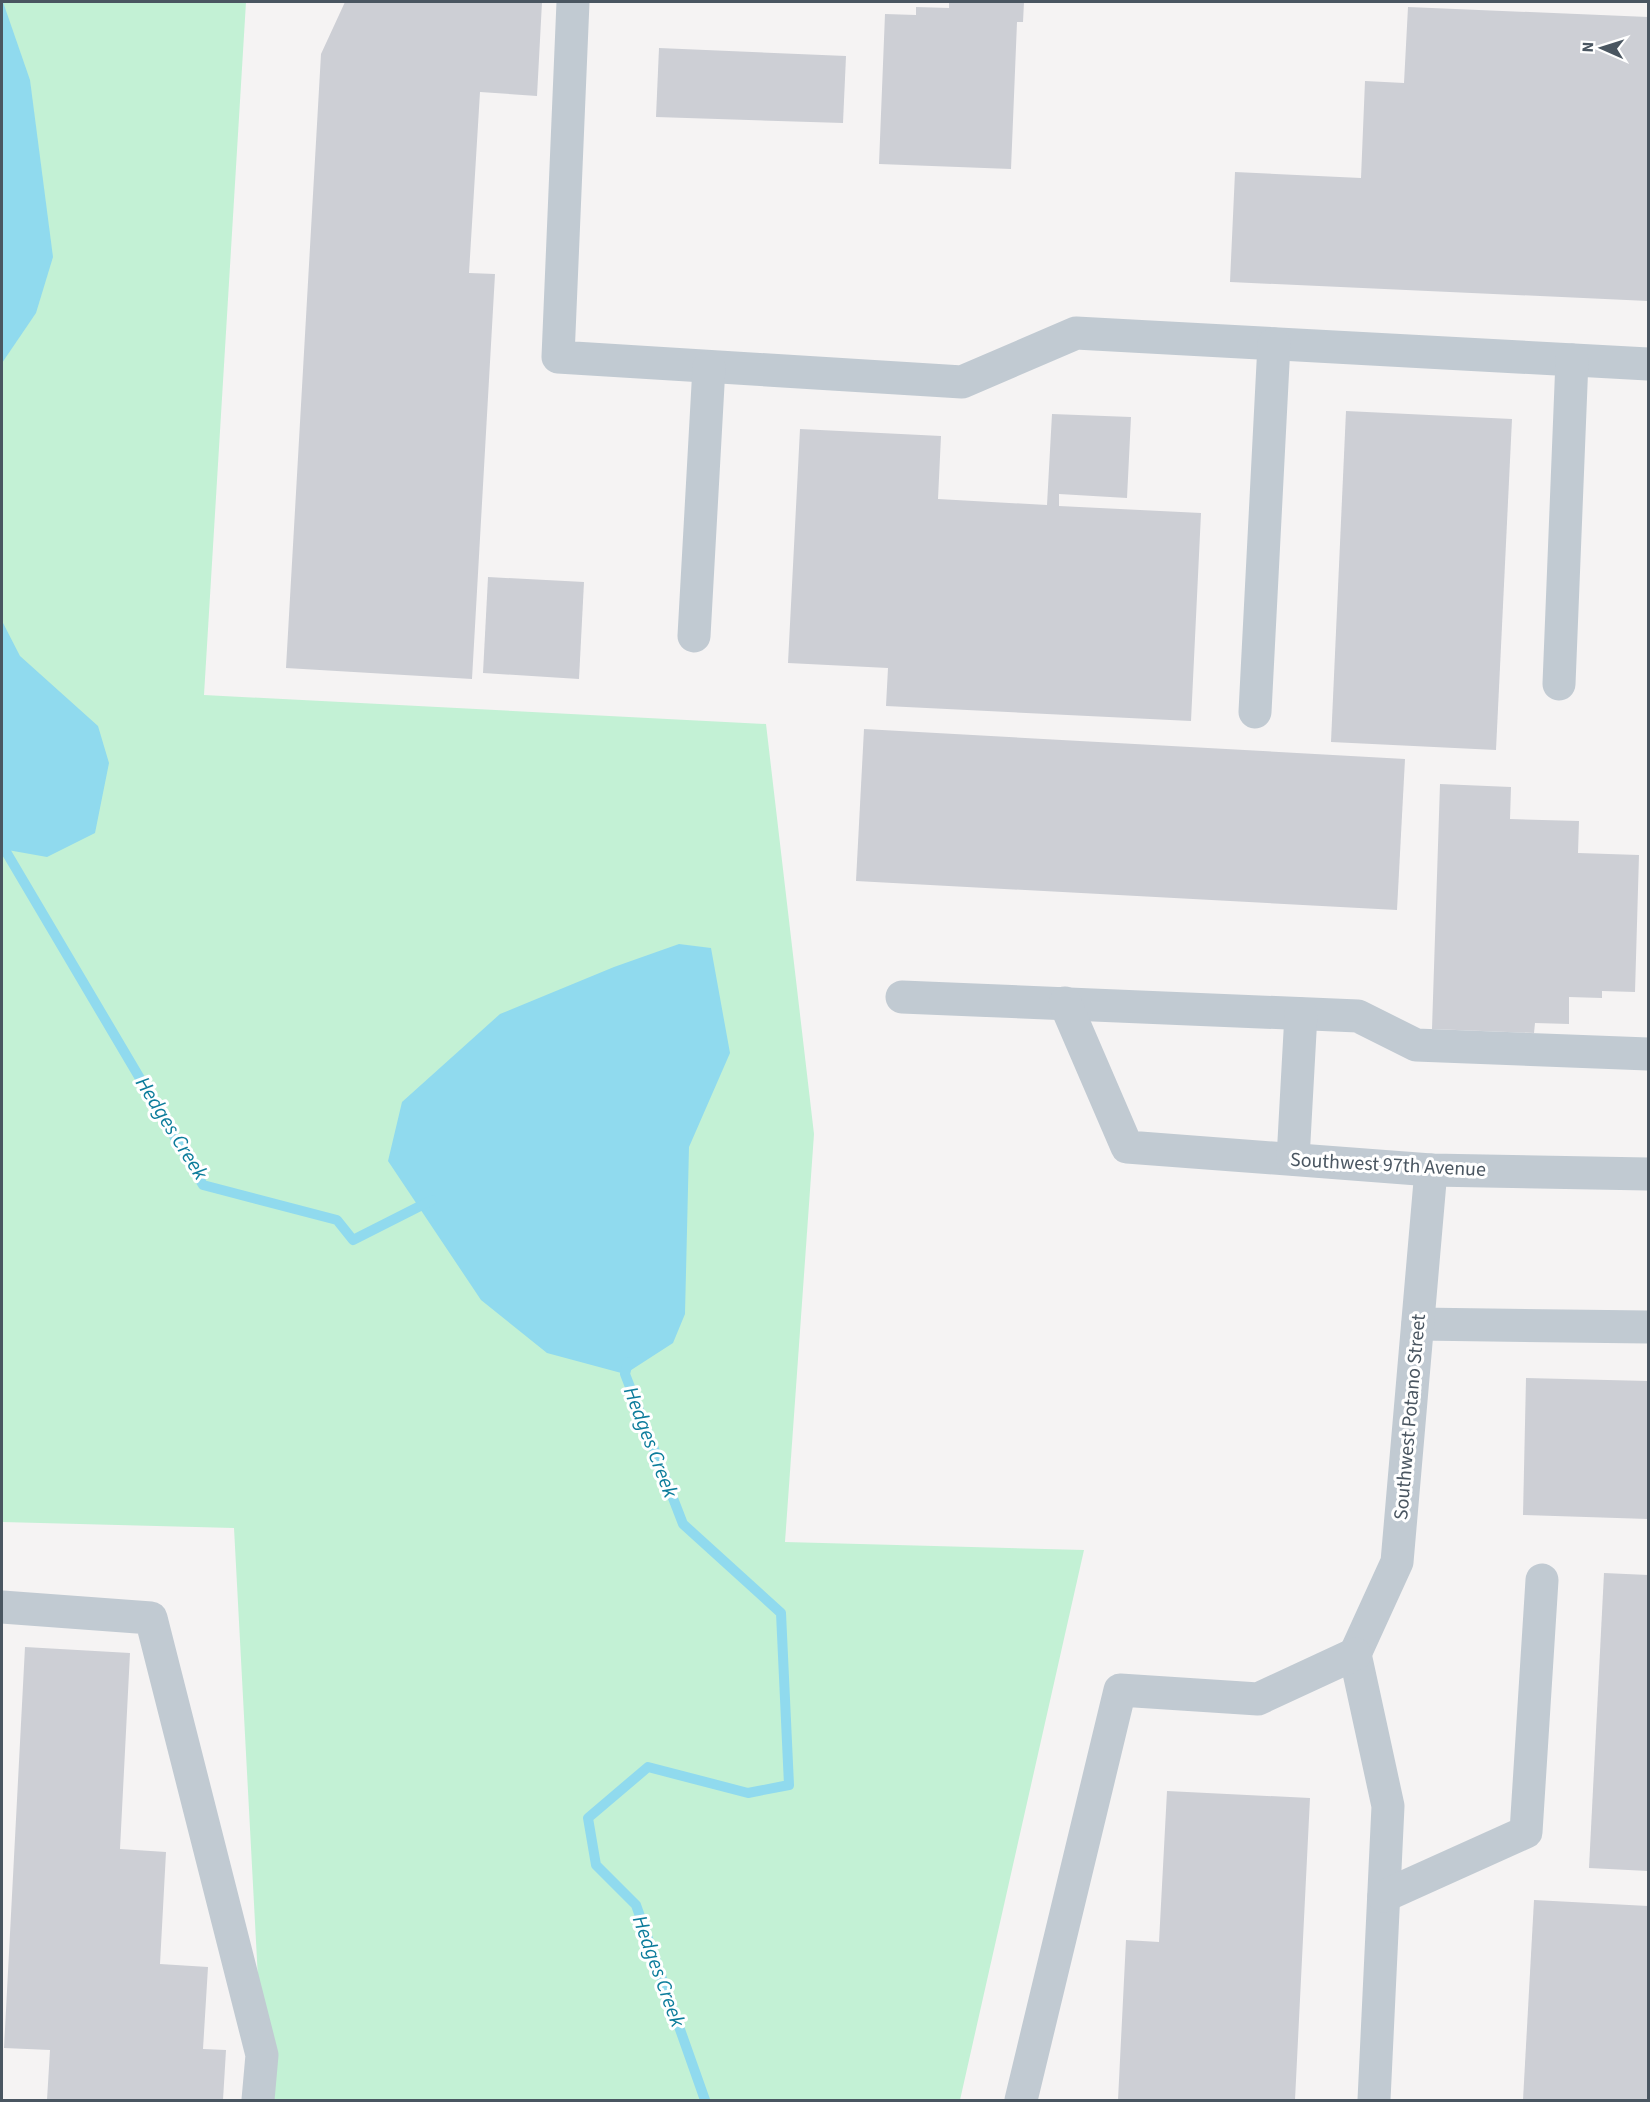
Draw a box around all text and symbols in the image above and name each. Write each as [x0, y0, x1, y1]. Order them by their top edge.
north arrow [1572, 18, 1632, 78]
text: N [1577, 41, 1599, 53]
water label: Hedges Creek [128, 1070, 216, 1186]
street label: Southwest 97th Avenue [1289, 1146, 1487, 1184]
street label: Southwest Potano Street [1387, 1313, 1433, 1521]
water label: Hedges Creek [616, 1382, 686, 1503]
water label: Hedges Creek [625, 1911, 693, 2032]

